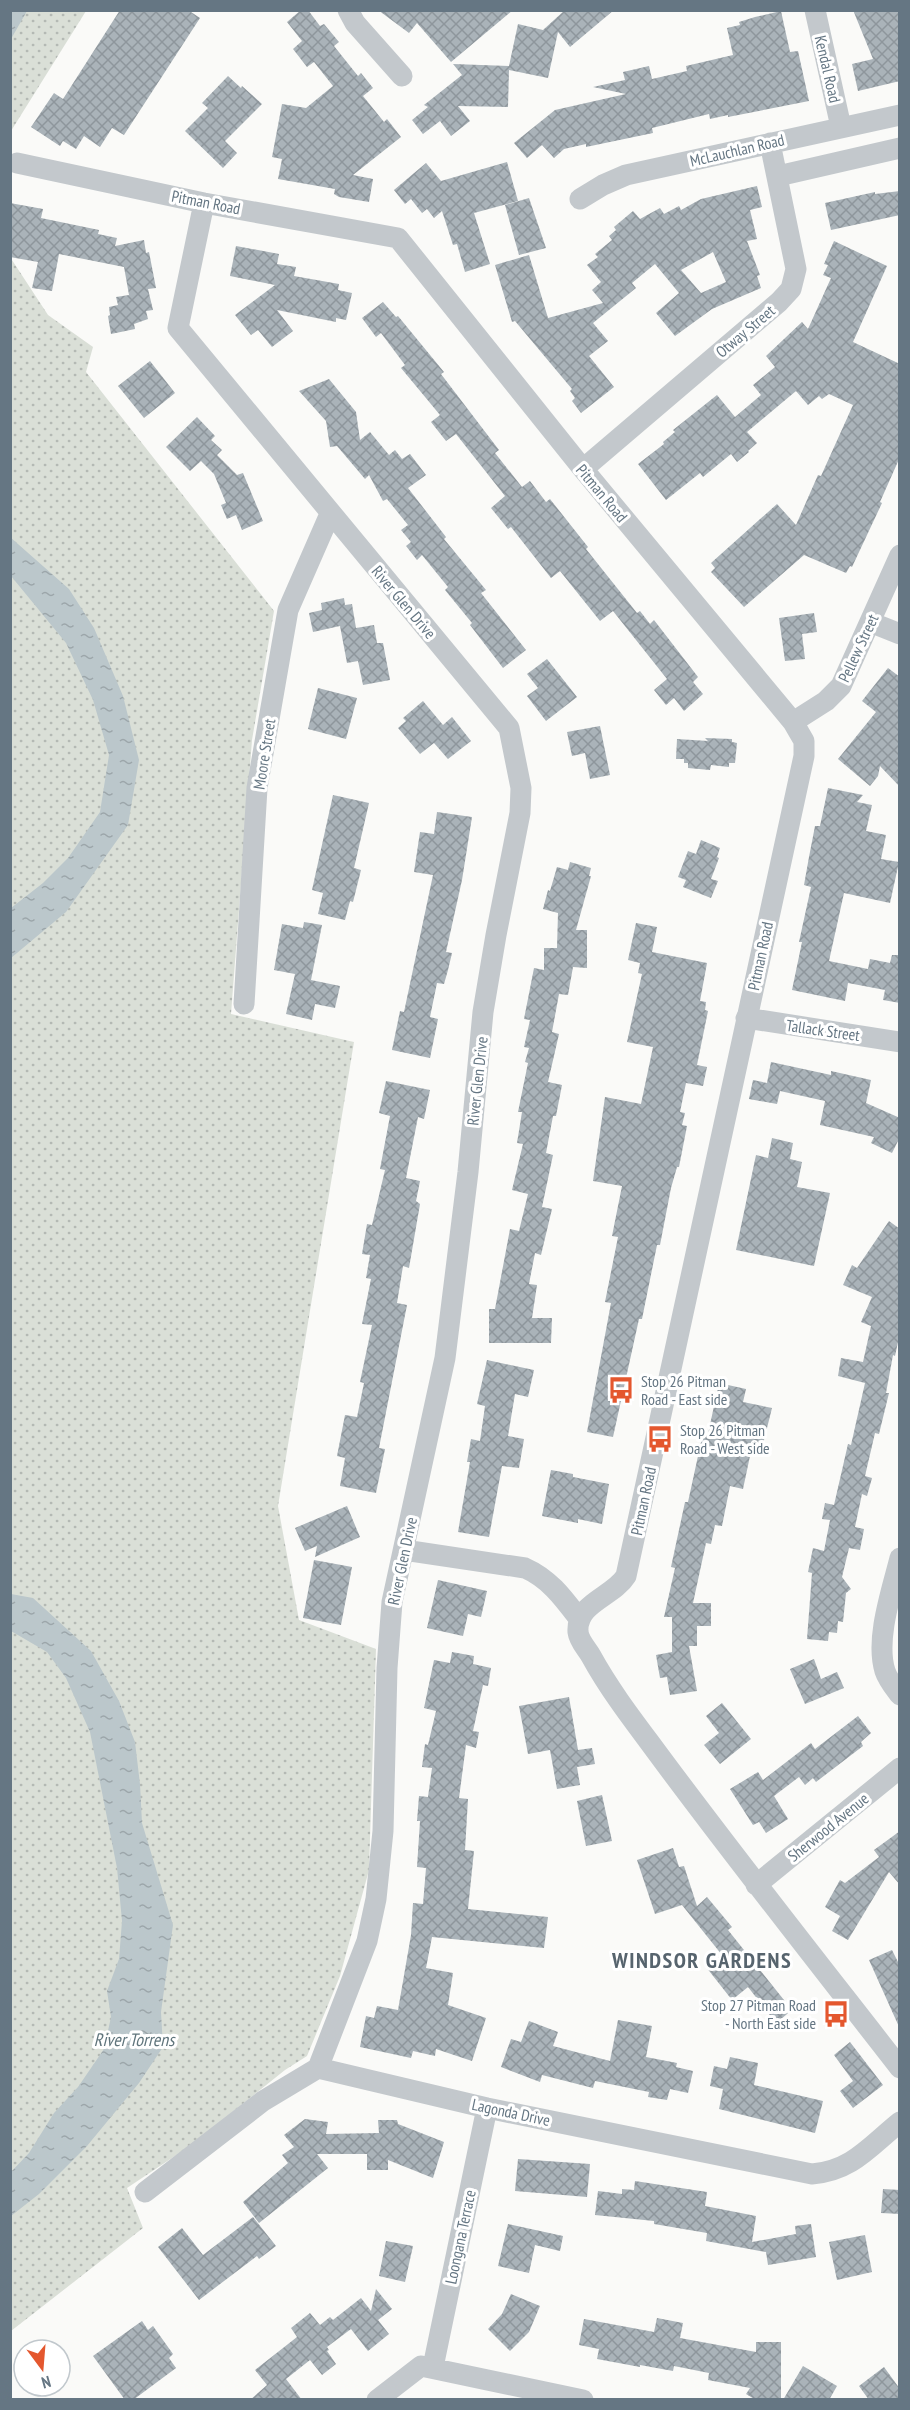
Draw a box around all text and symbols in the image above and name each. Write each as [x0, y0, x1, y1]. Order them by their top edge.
street label: Kendal Road [811, 33, 845, 105]
street label: McLauchlan Road [688, 129, 786, 171]
street label: Pitman Road [170, 186, 242, 218]
street label: Otway Street [711, 300, 779, 362]
street label: Pitman Road [572, 460, 632, 526]
street label: River Glen Drive [368, 561, 440, 643]
street label: Pellew Street [834, 610, 883, 685]
street label: Moore Street [249, 717, 280, 791]
street label: Pitman Road [743, 920, 777, 992]
street label: Tallack Street [785, 1015, 862, 1045]
street label: River Glen Drive [462, 1035, 492, 1127]
place label: Stop 26 Pitman Road - East side [641, 1371, 727, 1409]
bus stop icon: Stop 26 Pitman Road - East side [606, 1375, 636, 1405]
place label: Stop 26 Pitman Road - West side [680, 1420, 770, 1458]
bus stop icon: Stop 26 Pitman Road - West side [645, 1424, 675, 1454]
street label: Pitman Road [626, 1465, 660, 1537]
street label: River Glen Drive [383, 1515, 421, 1607]
street label: Sherwood Avenue [783, 1788, 873, 1866]
district label: WINDSOR GARDENS [611, 1946, 792, 1974]
place label: Stop 27 Pitman Road - North East side [701, 1995, 816, 2033]
bus stop icon: Stop 27 Pitman Road - North East side [821, 1999, 851, 2029]
water label: River Torrens [94, 2028, 176, 2051]
street label: Lagonda Drive [470, 2094, 552, 2130]
street label: Loongana Terrace [440, 2188, 480, 2286]
north arrow [12, 2338, 72, 2398]
text: N [39, 2372, 53, 2393]

